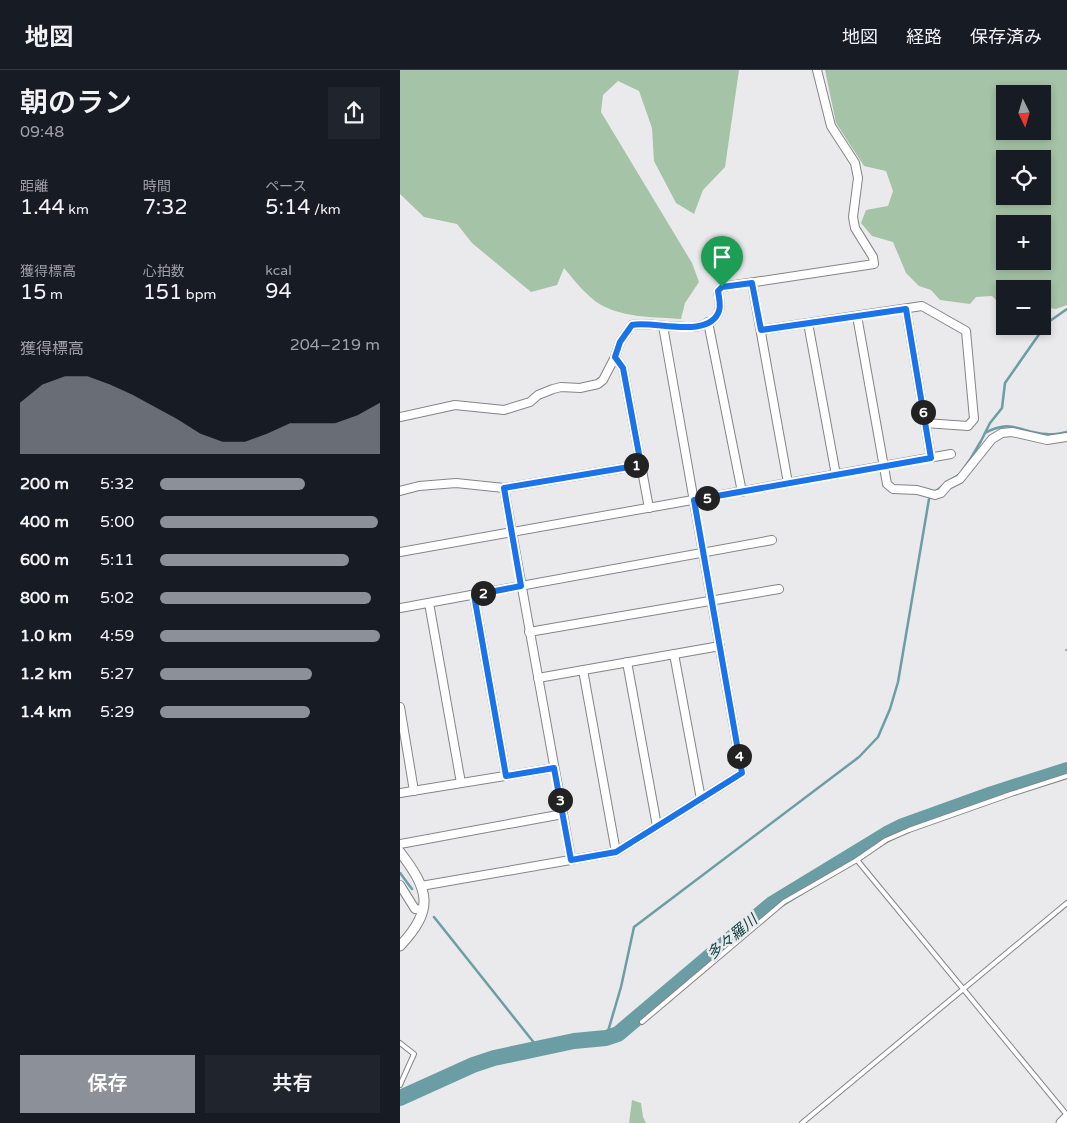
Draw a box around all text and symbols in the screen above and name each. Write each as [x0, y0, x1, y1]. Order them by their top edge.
text: 地図 [25, 23, 73, 52]
text: 地図 [842, 26, 878, 48]
text: 経路 [906, 26, 942, 48]
text: 保存済み [970, 26, 1042, 48]
north arrow [996, 85, 1051, 140]
map controls [996, 85, 1051, 335]
text: 朝のラン [20, 86, 132, 120]
button: share [328, 87, 380, 139]
text: 09:48 [20, 122, 64, 142]
button: locate [996, 150, 1051, 205]
text: 距離 [20, 178, 48, 195]
text: 時間 [143, 178, 171, 195]
text: ペース [265, 178, 307, 195]
text: 1.44 [20, 195, 65, 220]
text: 7:32 [143, 195, 188, 220]
text: 5:14 [265, 195, 310, 220]
text: km [65, 201, 89, 218]
text: /km [310, 201, 341, 218]
button: + [996, 215, 1051, 270]
pin [701, 236, 743, 287]
icon: arrive [708, 243, 736, 271]
text: kcal [265, 262, 292, 279]
text: 獲得標高 [20, 263, 76, 280]
text: 心拍数 [143, 263, 185, 280]
text: 94 [265, 279, 292, 304]
text: 15 [20, 280, 46, 305]
text: 151 [143, 280, 182, 305]
button: − [996, 280, 1051, 335]
text: m [46, 286, 63, 303]
text: bpm [182, 286, 216, 303]
text: 204–219 m [290, 335, 380, 355]
text: 獲得標高 [20, 339, 84, 359]
pin: 6 [910, 400, 936, 424]
text: 6 [919, 404, 928, 421]
pin: 1 [624, 452, 648, 478]
text: 1 [632, 457, 641, 474]
text: 200 m [20, 474, 69, 494]
text: 5:32 [100, 474, 134, 494]
pin: 5 [694, 486, 720, 510]
text: 5 [703, 490, 712, 507]
text: 400 m [20, 512, 69, 532]
text: 5:00 [100, 512, 134, 532]
text: 600 m [20, 550, 69, 570]
text: 5:11 [100, 550, 134, 570]
pin: 2 [470, 580, 496, 606]
text: 2 [479, 585, 488, 602]
text: 800 m [20, 588, 69, 608]
text: 5:02 [100, 588, 134, 608]
text: 1.0 km [20, 626, 72, 646]
text: 4:59 [100, 626, 134, 646]
text: 1.2 km [20, 664, 72, 684]
text: 5:27 [100, 664, 134, 684]
text: 1.4 km [20, 702, 72, 722]
text: 5:29 [100, 702, 134, 722]
pin: 4 [726, 744, 752, 768]
text: 4 [735, 748, 744, 765]
pin: 3 [548, 788, 572, 812]
text: 3 [556, 792, 565, 809]
water label: 多々羅川 [703, 910, 762, 963]
button: 保存 [20, 1055, 195, 1113]
button: 共有 [205, 1055, 380, 1113]

